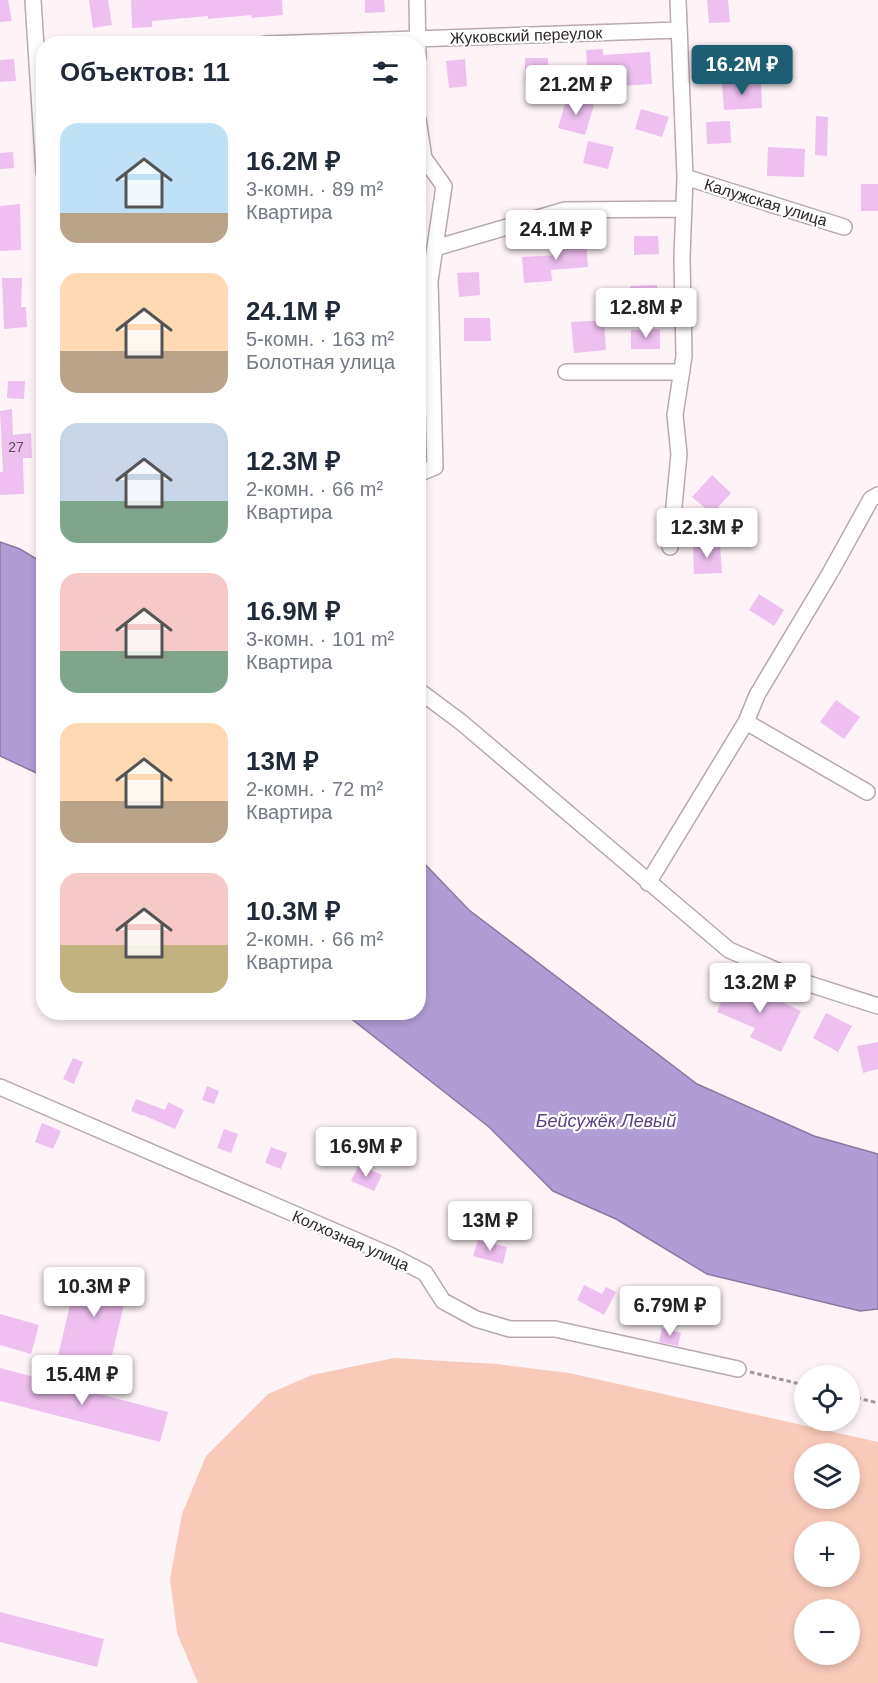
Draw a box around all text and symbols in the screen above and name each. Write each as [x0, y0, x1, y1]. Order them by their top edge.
street label: Жуковский переулок [449, 24, 604, 47]
pin: 16.2M ₽ [687, 45, 797, 96]
text: 16.2M ₽ [706, 53, 778, 75]
icon: filters [369, 56, 402, 89]
text: Объектов: 11 [60, 57, 230, 87]
pin: 21.2M ₽ [521, 65, 631, 116]
text: 21.2M ₽ [540, 73, 612, 95]
text: 16.2M ₽ [246, 146, 341, 176]
icon: home [108, 147, 180, 219]
street label: Калужская улица [702, 176, 830, 229]
text: 3-комн. · 89 m² [246, 178, 383, 200]
text: Квартира [246, 201, 332, 223]
pin: 24.1M ₽ [501, 210, 611, 261]
text: 24.1M ₽ [520, 218, 592, 240]
pin: 12.8M ₽ [591, 288, 701, 339]
text: 24.1M ₽ [246, 296, 341, 326]
text: 12.8M ₽ [610, 296, 682, 318]
icon: home [108, 297, 180, 369]
text: 5-комн. · 163 m² [246, 328, 394, 350]
text: Болотная улица [246, 351, 395, 373]
house number: 27 [8, 439, 24, 455]
text: 12.3M ₽ [246, 446, 341, 476]
icon: home [108, 447, 180, 519]
text: 2-комн. · 66 m² [246, 478, 383, 500]
text: Квартира [246, 501, 332, 523]
pin: 12.3M ₽ [652, 508, 762, 559]
text: 12.3M ₽ [671, 516, 743, 538]
text: 16.9M ₽ [246, 596, 341, 626]
icon: home [108, 597, 180, 669]
text: 3-комн. · 101 m² [246, 628, 394, 650]
text: Квартира [246, 651, 332, 673]
text: 13M ₽ [246, 746, 319, 776]
icon: home [108, 747, 180, 819]
text: 2-комн. · 72 m² [246, 778, 383, 800]
text: Квартира [246, 801, 332, 823]
text: 10.3M ₽ [246, 896, 341, 926]
icon: home [108, 897, 180, 969]
text: 2-комн. · 66 m² [246, 928, 383, 950]
text: Квартира [246, 951, 332, 973]
pin: 13.2M ₽ [705, 963, 815, 1014]
text: 13.2M ₽ [724, 971, 796, 993]
water label: Бейсужёк Левый [536, 1111, 676, 1131]
pin: 16.9M ₽ [311, 1127, 421, 1178]
text: 16.9M ₽ [330, 1135, 402, 1157]
pin: 13M ₽ [448, 1201, 532, 1252]
street label: Колхозная улица [290, 1207, 412, 1274]
text: 13M ₽ [462, 1209, 518, 1231]
pin: 10.3M ₽ [39, 1267, 149, 1318]
text: 10.3M ₽ [58, 1275, 130, 1297]
pin: 6.79M ₽ [615, 1286, 725, 1337]
text: 6.79M ₽ [634, 1294, 706, 1316]
pin: 15.4M ₽ [27, 1355, 137, 1406]
text: 15.4M ₽ [46, 1363, 118, 1385]
map controls [794, 1365, 860, 1665]
button: locate [794, 1365, 860, 1431]
button: layers [794, 1443, 860, 1509]
button: + [794, 1521, 860, 1587]
button: − [794, 1599, 860, 1665]

